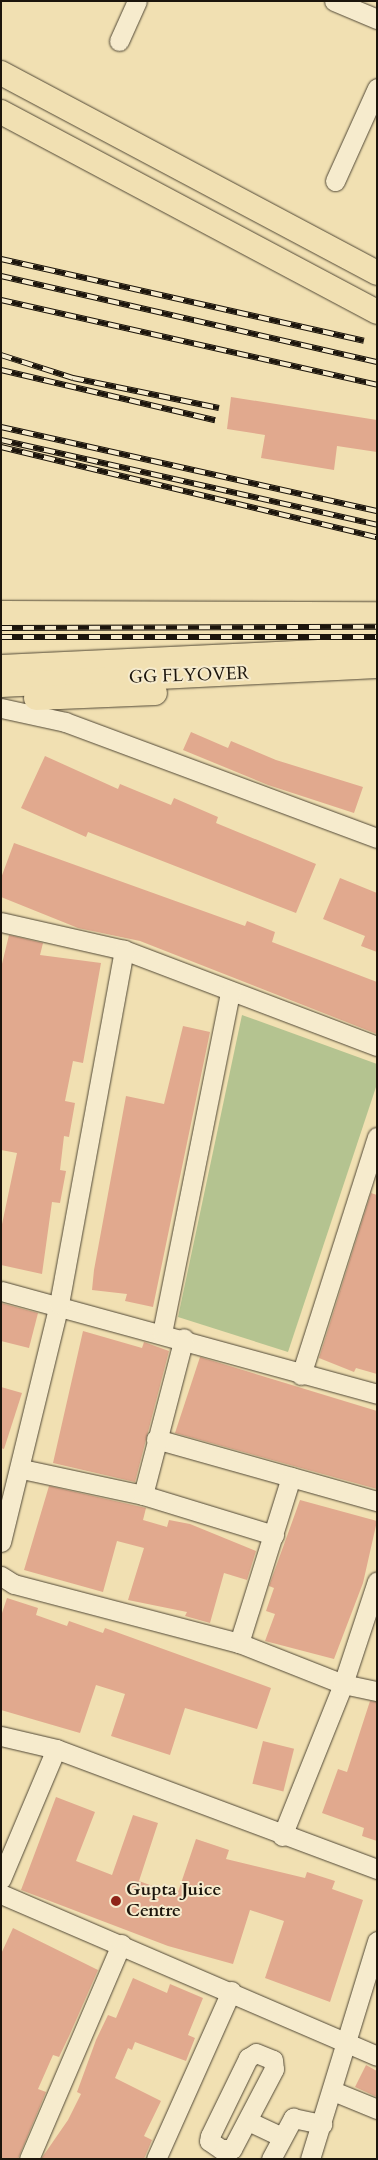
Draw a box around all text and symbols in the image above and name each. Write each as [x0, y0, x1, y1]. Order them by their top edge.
street label: GG FLYOVER [129, 663, 249, 689]
place label: Gupta Juice Centre [126, 1880, 221, 1922]
marker: Gupta Juice Centre [110, 1895, 122, 1907]

